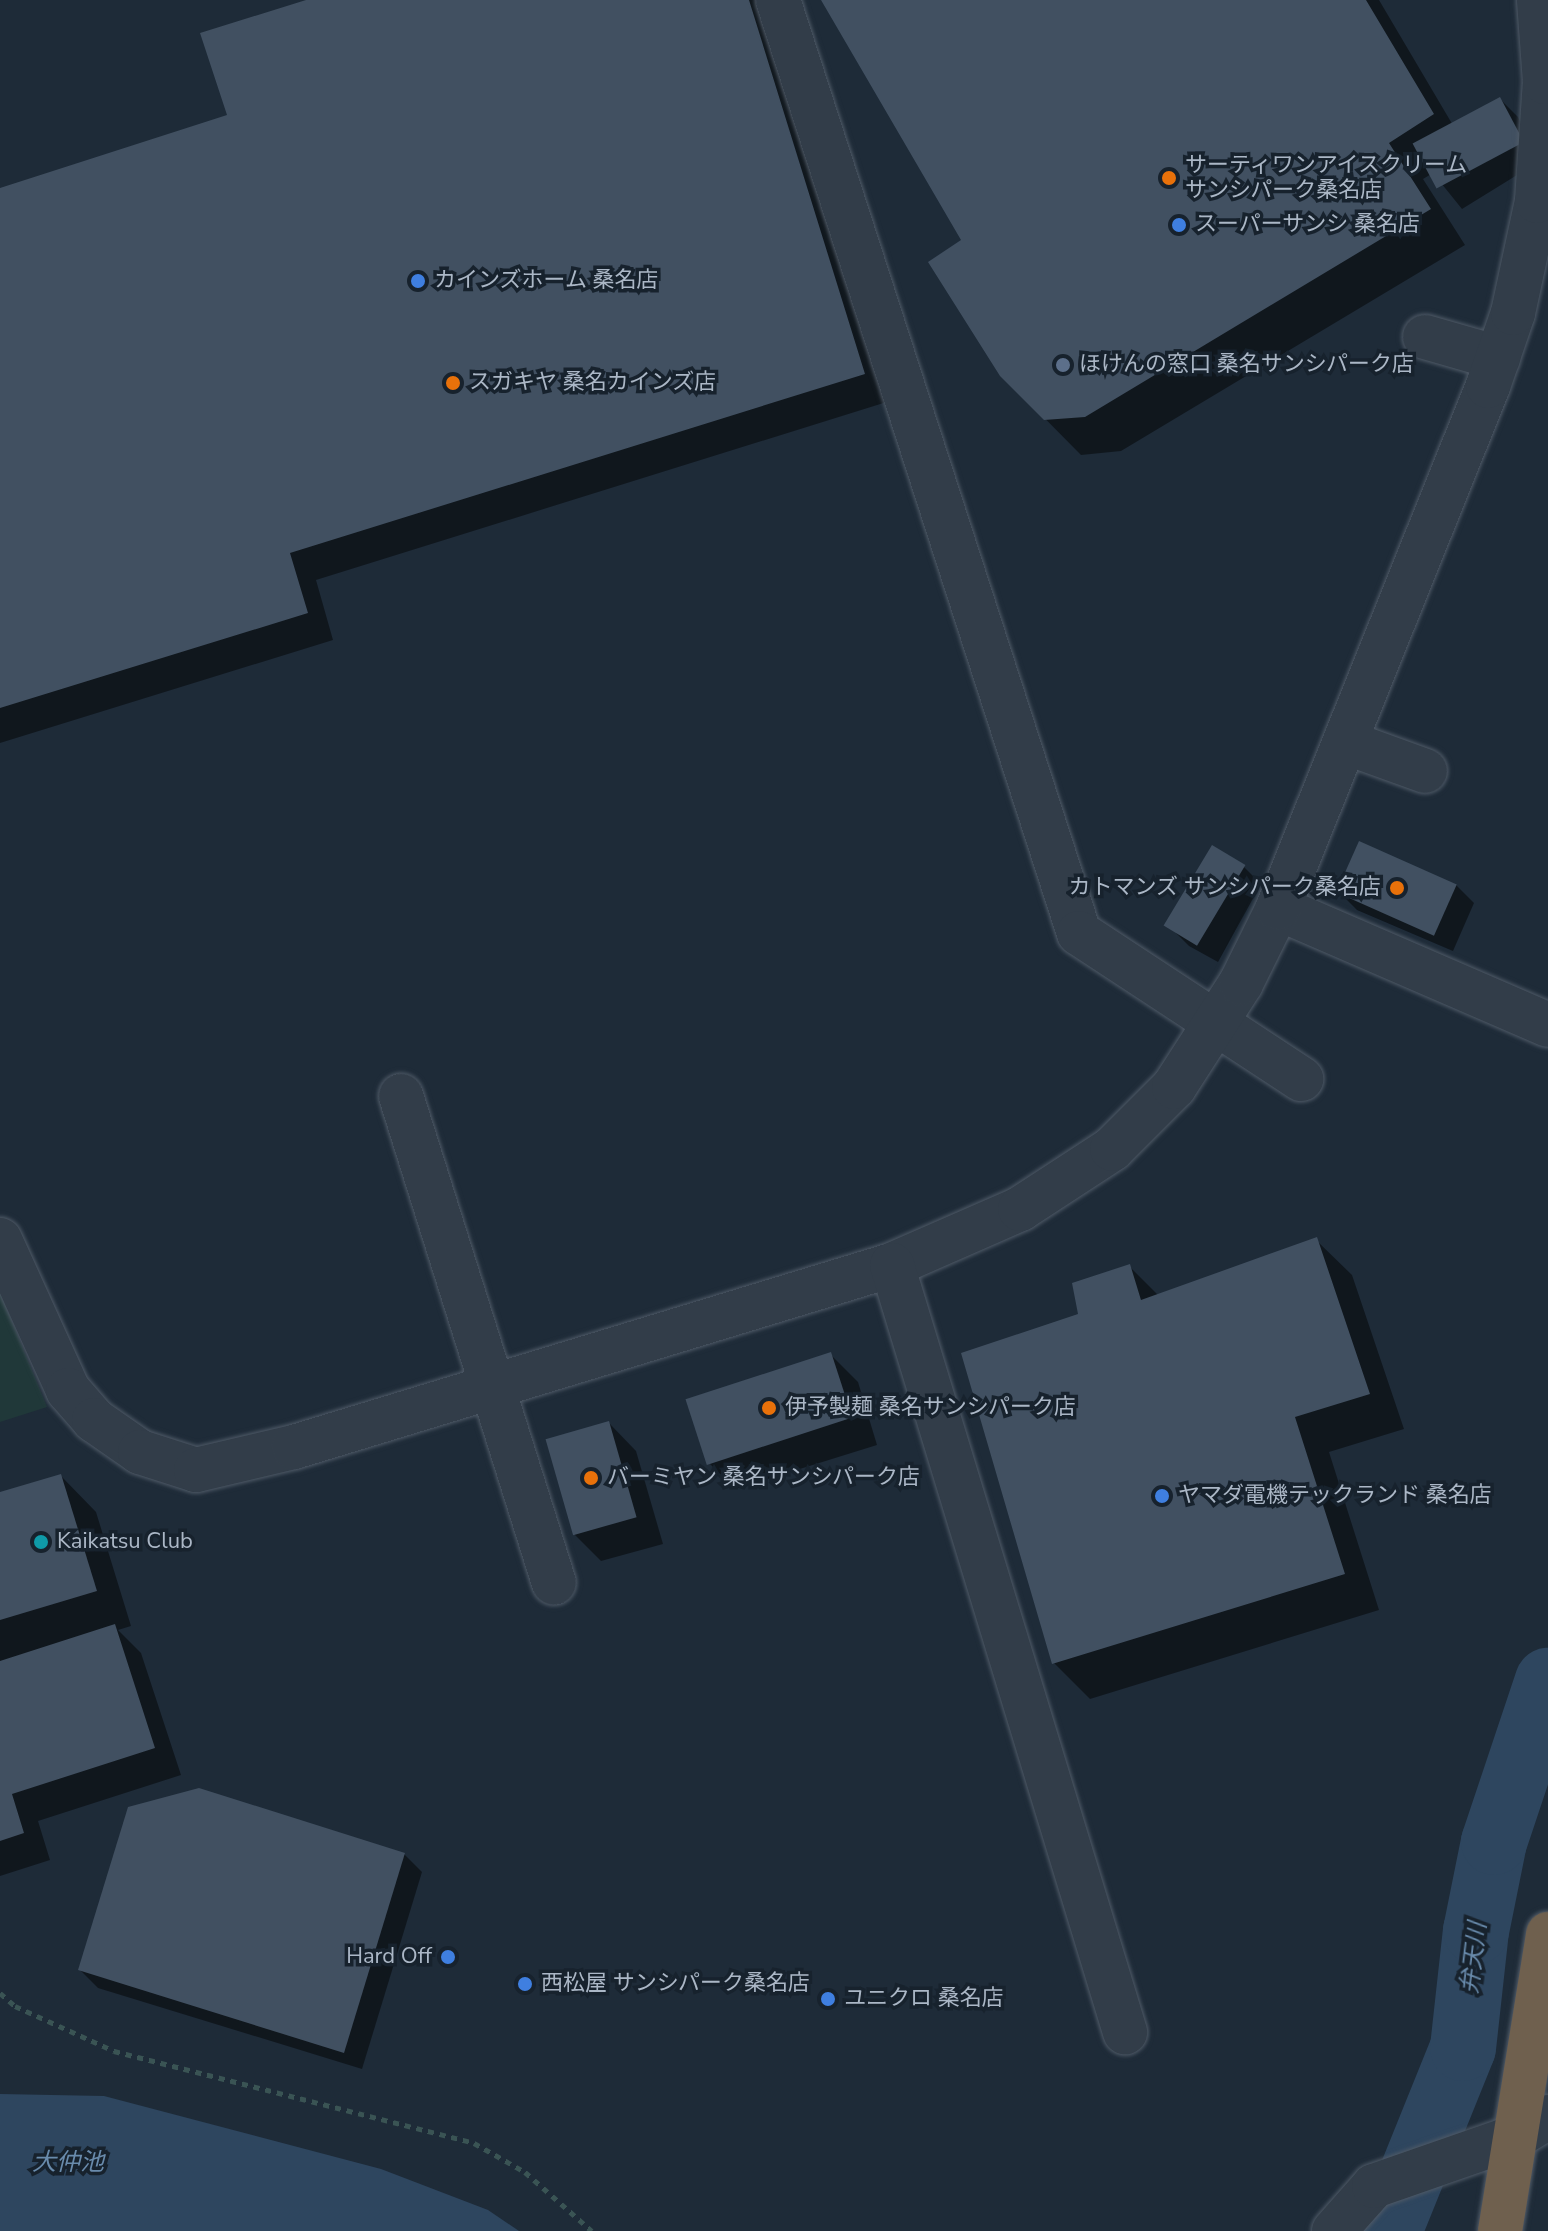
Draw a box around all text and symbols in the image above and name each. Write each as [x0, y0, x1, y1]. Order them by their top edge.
place label: サーティワンアイスクリーム サンシパーク桑名店 [1185, 152, 1471, 204]
marker: サーティワンアイスクリーム サンシパーク桑名店 [1160, 169, 1178, 187]
place label: スーパーサンシ 桑名店 [1195, 212, 1421, 238]
marker: スーパーサンシ 桑名店 [1170, 216, 1188, 234]
place label: カインズホーム 桑名店 [434, 268, 660, 294]
marker: カインズホーム 桑名店 [409, 272, 427, 290]
place label: ほけんの窓口 桑名サンシパーク店 [1079, 352, 1415, 378]
marker: ほけんの窓口 桑名サンシパーク店 [1054, 356, 1072, 374]
place label: スガキヤ 桑名カインズ店 [469, 370, 717, 396]
marker: スガキヤ 桑名カインズ店 [444, 374, 462, 392]
place label: カトマンズ サンシパーク桑名店 [1067, 875, 1381, 901]
marker: カトマンズ サンシパーク桑名店 [1388, 879, 1406, 897]
place label: 伊予製麺 桑名サンシパーク店 [785, 1395, 1077, 1421]
marker: 伊予製麺 桑名サンシパーク店 [760, 1399, 778, 1417]
place label: バーミヤン 桑名サンシパーク店 [607, 1465, 921, 1491]
marker: バーミヤン 桑名サンシパーク店 [582, 1469, 600, 1487]
place label: ヤマダ電機テックランド 桑名店 [1178, 1483, 1492, 1509]
marker: ヤマダ電機テックランド 桑名店 [1153, 1487, 1171, 1505]
place label: Kaikatsu Club [57, 1529, 193, 1555]
marker: Kaikatsu Club [32, 1533, 50, 1551]
water label: 弁天川 [1455, 1921, 1493, 1995]
place label: Hard Off [346, 1944, 432, 1970]
marker: Hard Off [439, 1948, 457, 1966]
place label: 西松屋 サンシパーク桑名店 [541, 1971, 811, 1997]
marker: 西松屋 サンシパーク桑名店 [516, 1975, 534, 1993]
place label: ユニクロ 桑名店 [844, 1986, 1004, 2012]
marker: ユニクロ 桑名店 [819, 1990, 837, 2008]
water label: 大仲池 [32, 2149, 104, 2177]

